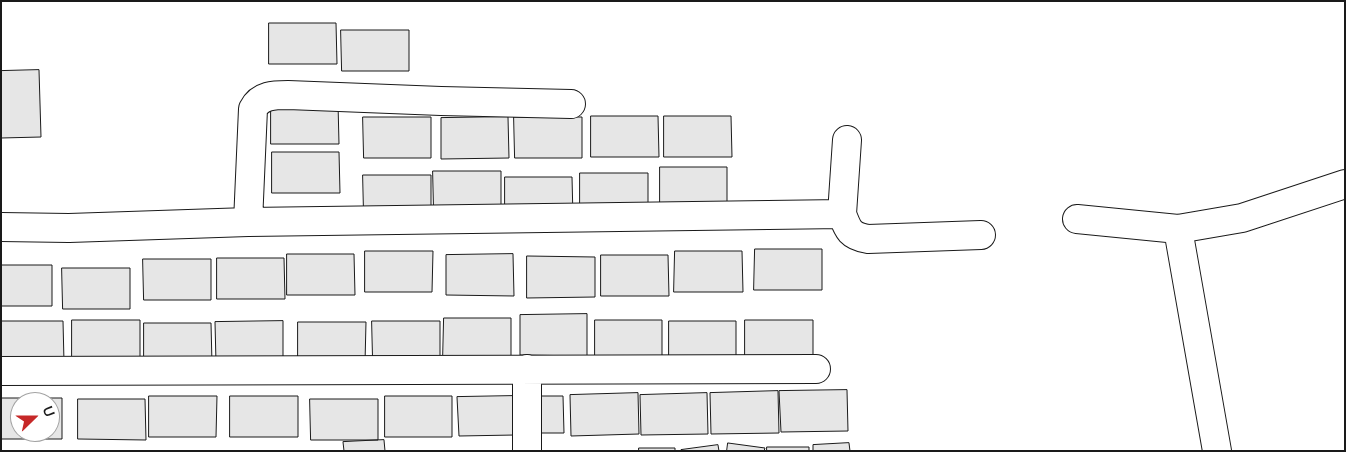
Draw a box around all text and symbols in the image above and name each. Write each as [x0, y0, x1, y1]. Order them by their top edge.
north arrow [10, 392, 60, 442]
text: U [38, 403, 59, 420]

